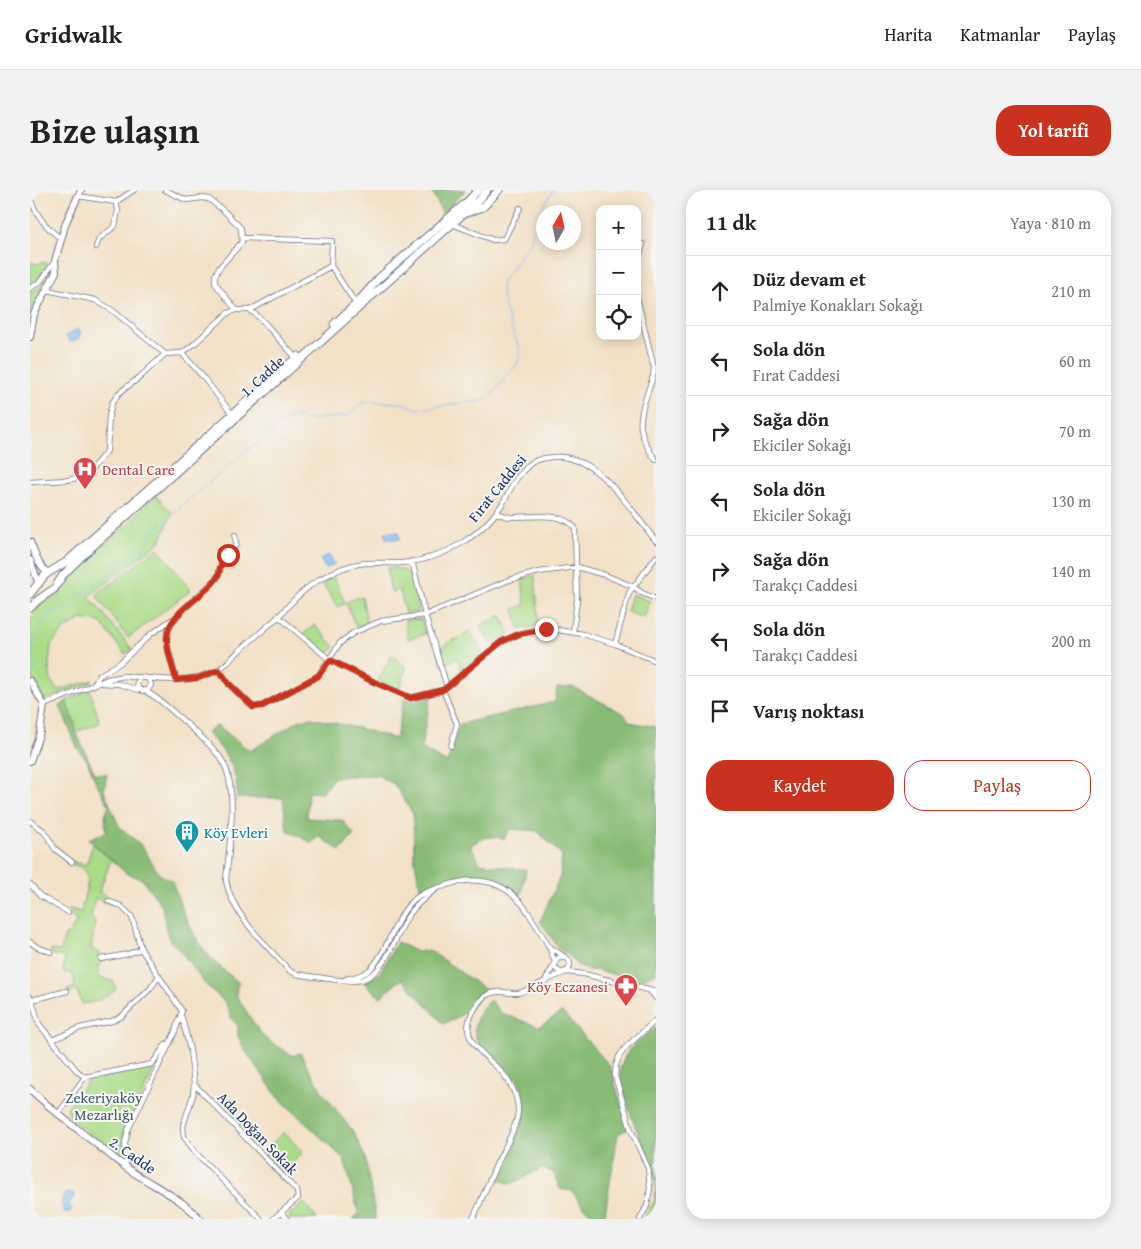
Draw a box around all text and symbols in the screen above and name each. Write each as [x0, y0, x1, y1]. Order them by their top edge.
text: Gridwalk [25, 17, 122, 52]
text: Harita [885, 21, 932, 48]
text: Katmanlar [960, 21, 1040, 48]
text: Paylaş [1068, 21, 1116, 48]
text: Bize ulaşın [30, 105, 200, 156]
button: Yol tarifi [996, 105, 1111, 156]
north arrow [536, 205, 581, 250]
map controls [596, 205, 641, 340]
button: + [596, 205, 641, 250]
text: 11 dk [706, 207, 756, 238]
text: Yaya · 810 m [1010, 211, 1091, 235]
button: − [596, 250, 641, 295]
text: Düz devam et [753, 265, 866, 293]
icon: ahead [706, 277, 734, 305]
text: 210 m [1051, 279, 1091, 303]
text: Palmiye Konakları Sokağı [753, 293, 923, 317]
button: locate [596, 295, 641, 340]
text: Sola dön [753, 335, 825, 363]
icon: left [706, 347, 734, 375]
text: 60 m [1059, 349, 1091, 373]
street label: 1. Cadde [235, 351, 289, 401]
text: Fırat Caddesi [753, 363, 840, 387]
text: Sağa dön [753, 405, 829, 433]
icon: right [706, 417, 734, 445]
text: 70 m [1059, 419, 1091, 443]
text: Ekiciler Sokağı [753, 433, 852, 457]
street label: Fırat Caddesi [463, 450, 531, 526]
hospital icon: Dental Care [72, 456, 98, 490]
place label: Dental Care [102, 459, 175, 480]
text: Sola dön [753, 475, 825, 503]
icon: left [706, 487, 734, 515]
text: 130 m [1051, 489, 1091, 513]
text: Ekiciler Sokağı [753, 503, 852, 527]
route start [217, 544, 240, 567]
text: Sağa dön [753, 545, 829, 573]
icon: right [706, 557, 734, 585]
text: 140 m [1051, 559, 1091, 583]
text: Tarakçı Caddesi [753, 573, 858, 597]
text: Sola dön [753, 615, 825, 643]
route end [535, 618, 558, 641]
icon: left [706, 627, 734, 655]
text: 200 m [1051, 629, 1091, 653]
text: Tarakçı Caddesi [753, 643, 858, 667]
icon: arrive [706, 697, 734, 725]
text: Varış noktası [753, 697, 864, 725]
button: Kaydet [706, 760, 894, 811]
button: Paylaş [904, 760, 1091, 811]
building icon: Köy Evleri [174, 819, 200, 853]
place label: Köy Evleri [204, 822, 268, 843]
pharmacy icon: Köy Eczanesi [613, 973, 639, 1007]
place label: Köy Eczanesi [527, 976, 608, 997]
park label: Zekeriyaköy Mezarlığı [66, 1087, 143, 1125]
street label: Ada Doğan Sokak [213, 1087, 303, 1179]
street label: 2. Cadde [105, 1131, 161, 1179]

